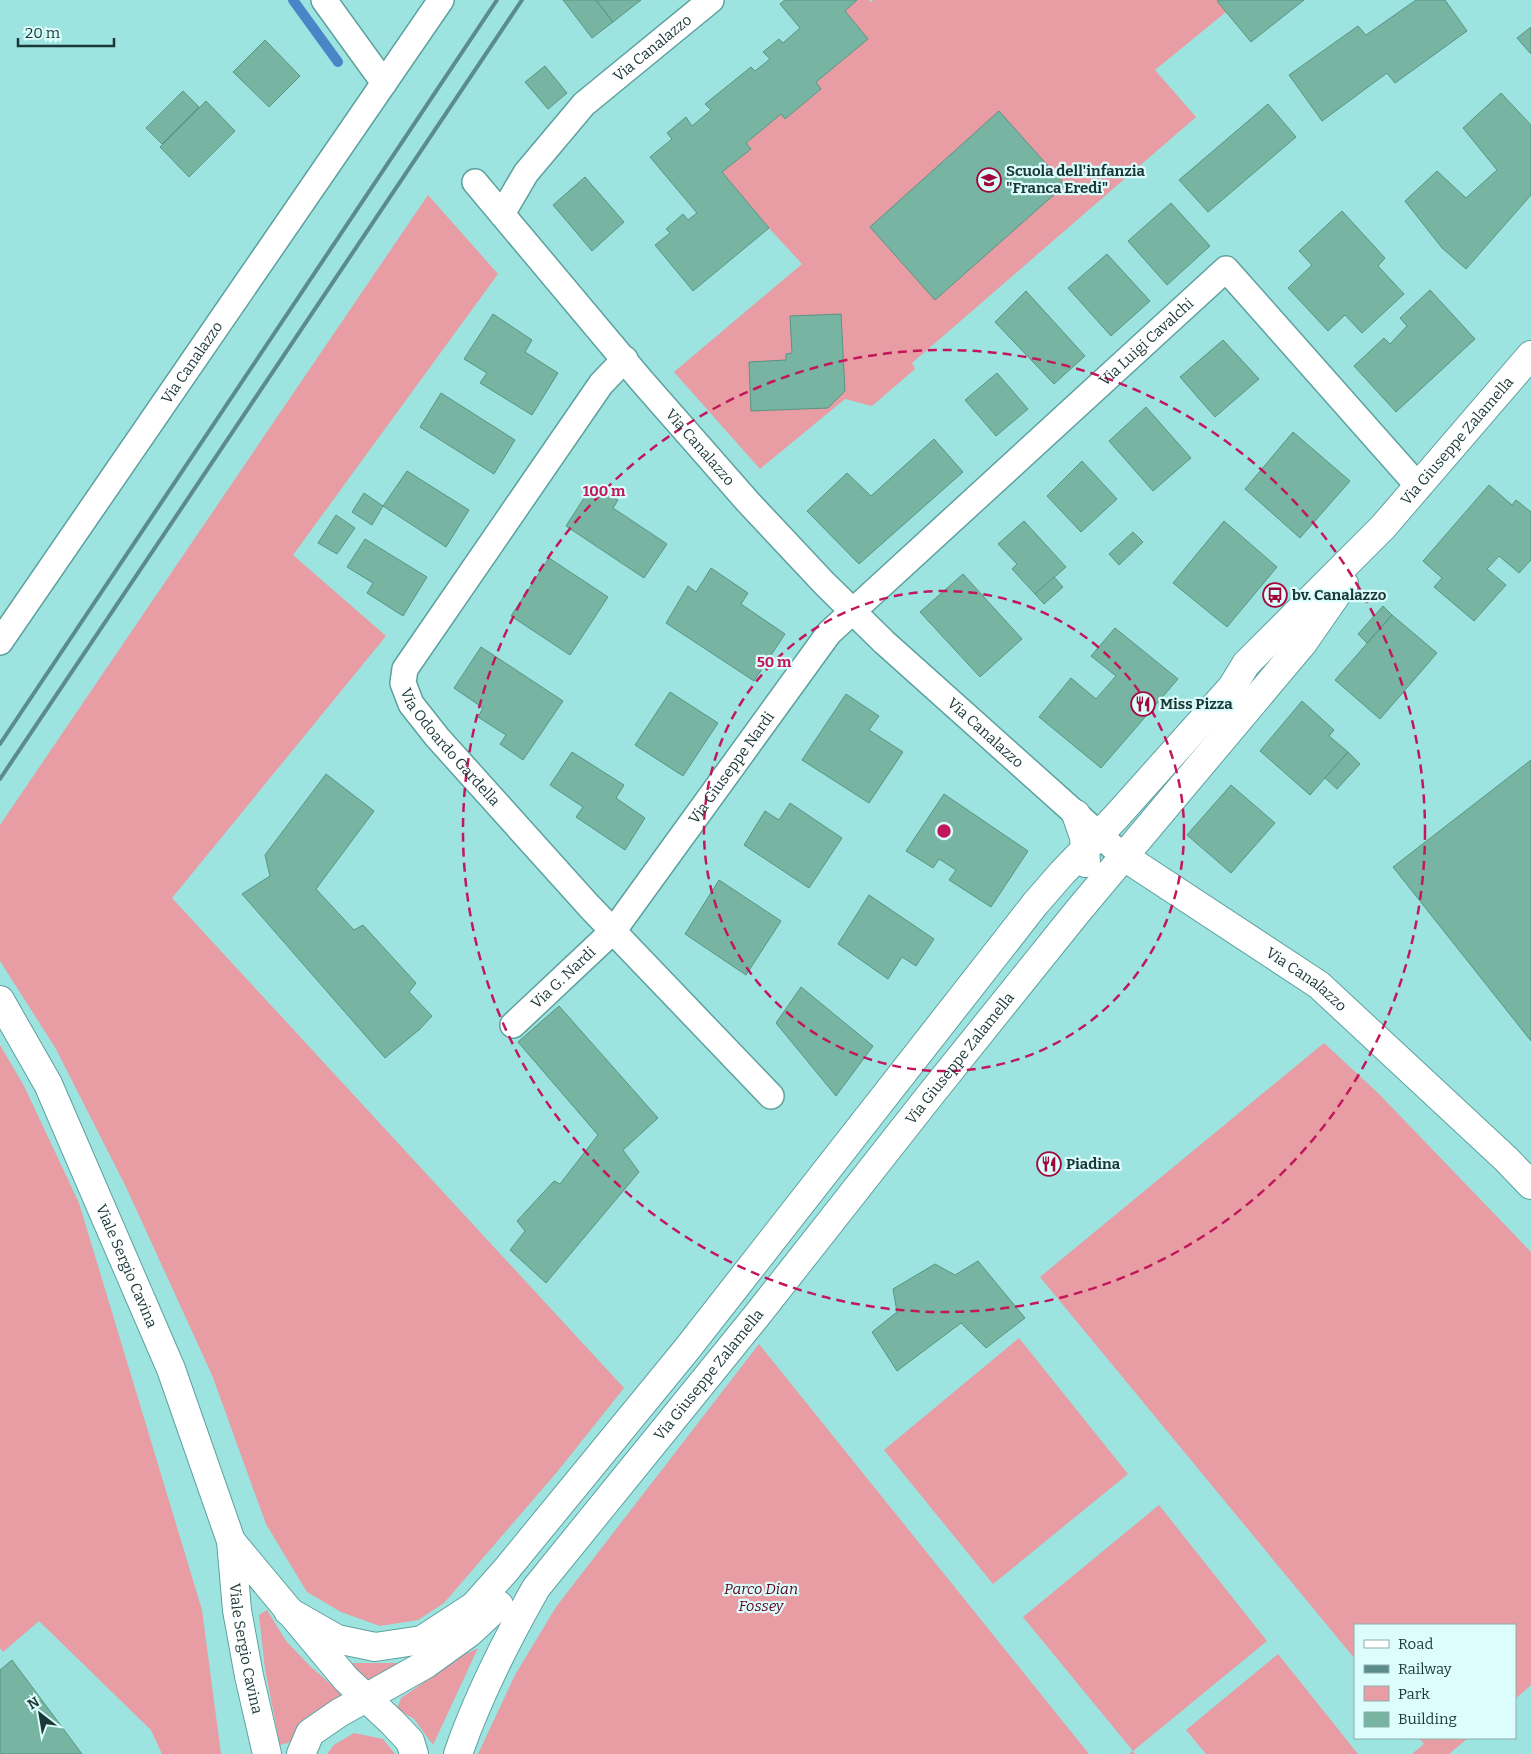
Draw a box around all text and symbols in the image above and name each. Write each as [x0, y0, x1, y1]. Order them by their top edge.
street label: Via Canalazzo [610, 11, 695, 85]
scale bar [18, 15, 114, 47]
text: 20 m [25, 24, 61, 42]
place label: Scuola dell'infanzia "Franca Eredi" [1006, 162, 1145, 197]
school or university icon: Scuola dell'infanzia "Franca Eredi" [976, 167, 1002, 193]
street label: Via Luigi Cavalchi [1096, 294, 1198, 390]
street label: Via Canalazzo [157, 318, 227, 407]
street label: Via Giuseppe Zalamella [1397, 373, 1517, 509]
street label: Via Canalazzo [662, 405, 739, 489]
text: 100 m [583, 482, 626, 500]
bus stop icon: bv. Canalazzo [1262, 582, 1288, 608]
place label: bv. Canalazzo [1292, 586, 1387, 604]
text: 50 m [757, 653, 792, 671]
street label: Via Odoardo Gardella [397, 686, 504, 810]
restaurant icon: Miss Pizza [1130, 691, 1156, 717]
street label: Via Canalazzo [944, 694, 1027, 772]
place label: Miss Pizza [1160, 695, 1233, 713]
street label: Via Giuseppe Nardi [685, 708, 778, 827]
centre of rings [935, 822, 953, 840]
street label: Via G. Nardi [527, 943, 600, 1012]
street label: Via Canalazzo [1263, 944, 1350, 1015]
street label: Via Giuseppe Zalamella [902, 989, 1018, 1128]
restaurant icon: Piadina [1036, 1151, 1062, 1177]
place label: Piadina [1066, 1155, 1121, 1173]
street label: Viale Sergio Cavina [92, 1202, 161, 1331]
street label: Via Giuseppe Zalamella [650, 1306, 767, 1444]
park label: Parco Dian Fossey [724, 1580, 798, 1615]
street label: Viale Sergio Cavina [226, 1582, 266, 1716]
legend [1354, 1624, 1516, 1739]
text: Road [1398, 1635, 1433, 1653]
text: Railway [1398, 1660, 1452, 1678]
text: Park [1398, 1685, 1430, 1703]
north arrow [15, 1689, 65, 1739]
text: N [25, 1693, 43, 1713]
text: Building [1398, 1710, 1457, 1728]

